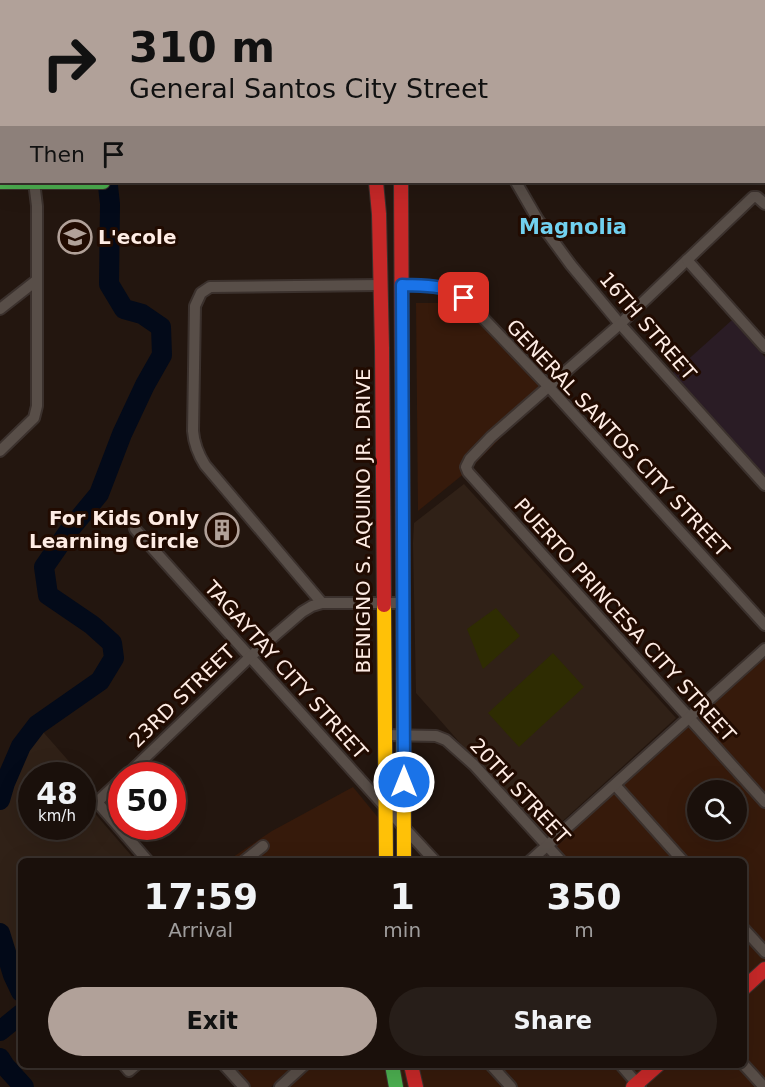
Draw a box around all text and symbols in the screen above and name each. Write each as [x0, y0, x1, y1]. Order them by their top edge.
text: 310 m [129, 23, 275, 72]
icon: right [30, 24, 108, 102]
text: General Santos City Street [129, 73, 488, 104]
icon: arrive [97, 138, 130, 171]
text: Then [30, 142, 85, 167]
district label: Magnolia [519, 215, 627, 239]
school or university icon: L'ecole [57, 219, 93, 255]
place label: L'ecole [98, 225, 176, 249]
street label: 16TH STREET [595, 267, 702, 386]
pin [438, 272, 489, 323]
icon: arrive [447, 281, 480, 314]
street label: GENERAL SANTOS CITY STREET [502, 314, 735, 562]
street label: BENIGNO S. AQUINO JR. DRIVE [351, 368, 375, 674]
street label: PUERTO PRINCESA CITY STREET [509, 493, 741, 747]
place label: For Kids Only Learning Circle [29, 506, 199, 553]
building icon: For Kids Only Learning Circle [204, 512, 240, 548]
street label: TAGAYTAY CITY STREET [199, 575, 373, 765]
street label: 23RD STREET [124, 639, 240, 752]
street label: 20TH STREET [465, 733, 575, 849]
position arrow [372, 750, 436, 814]
speed limit sign: 50 [108, 762, 186, 840]
text: 48 [36, 776, 78, 811]
map controls [687, 780, 747, 840]
button: search [687, 780, 747, 840]
text: km/h [38, 807, 76, 825]
text: 17:59 [143, 876, 258, 917]
text: 1 [390, 876, 415, 917]
text: 350 [546, 876, 622, 917]
text: Arrival [168, 918, 233, 942]
text: min [383, 918, 421, 942]
text: m [574, 918, 594, 942]
button: Exit [48, 987, 377, 1056]
button: Share [389, 987, 717, 1056]

